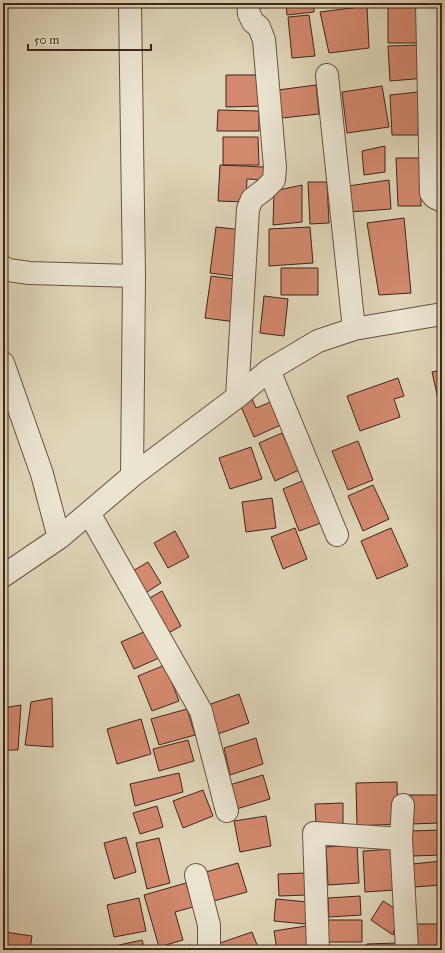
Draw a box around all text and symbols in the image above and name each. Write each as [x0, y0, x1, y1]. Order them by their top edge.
scale bar [28, 26, 151, 52]
text: 50 m [34, 33, 59, 47]

